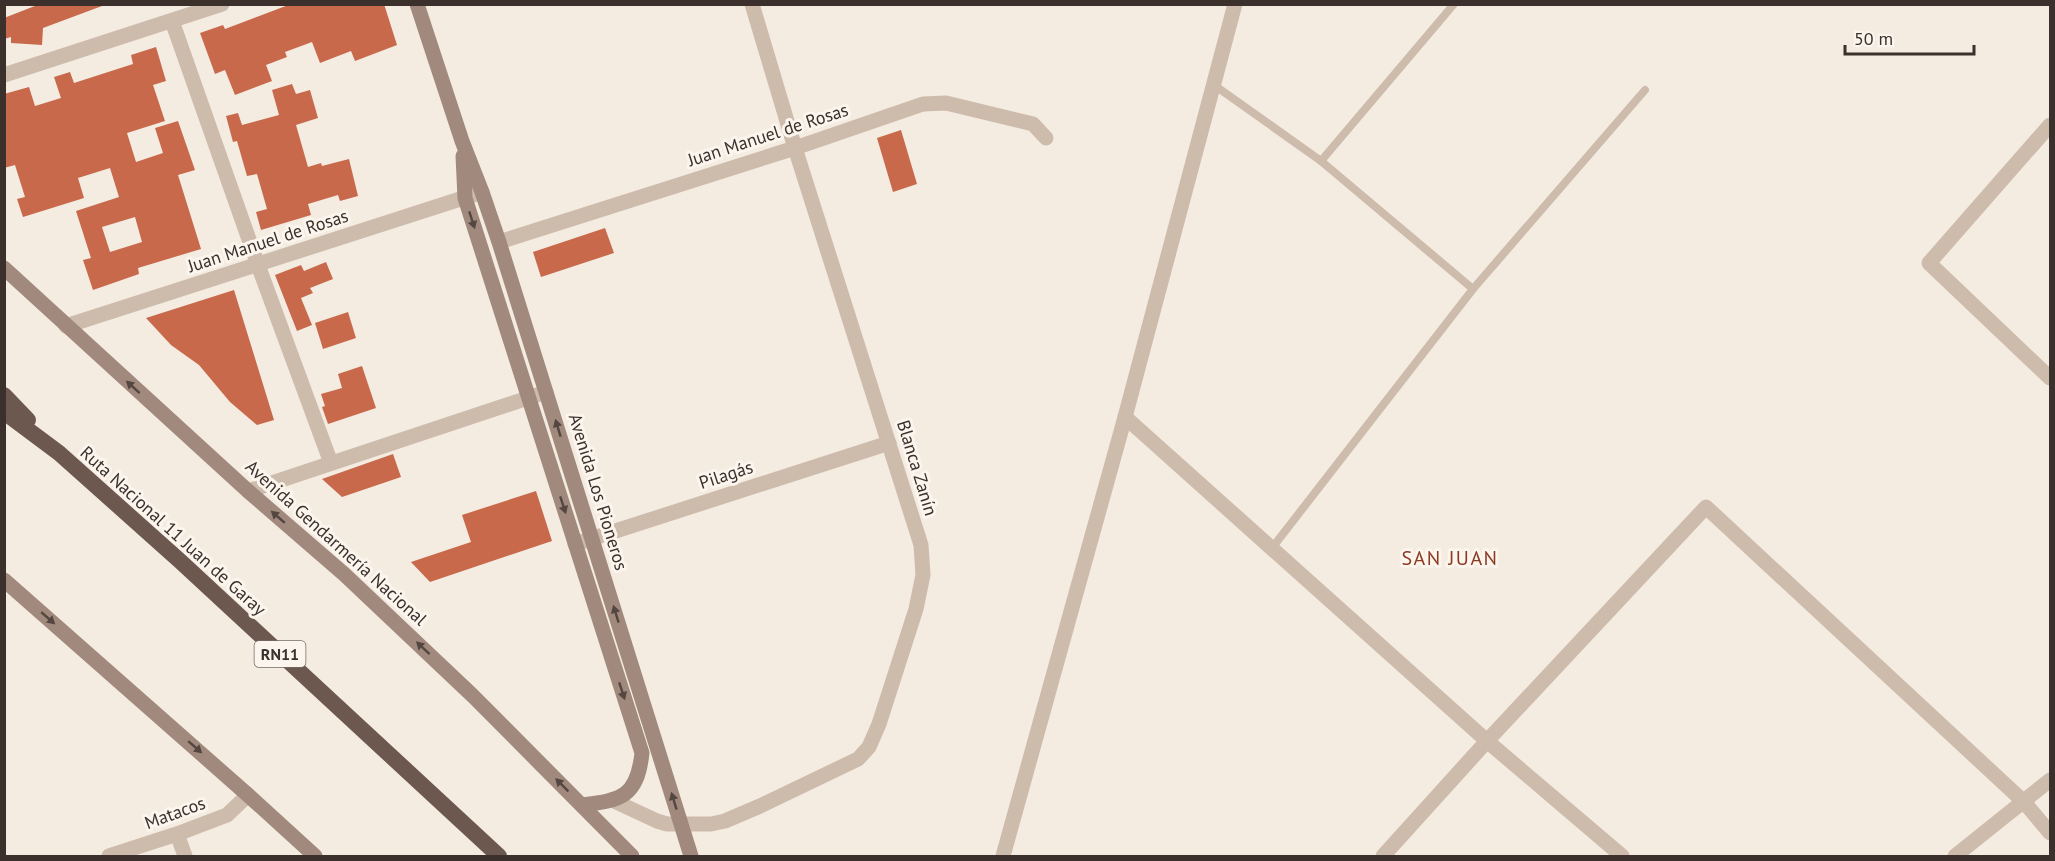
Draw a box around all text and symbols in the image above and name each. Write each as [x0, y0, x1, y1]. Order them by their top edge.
scale bar [1845, 18, 1974, 56]
text: 50 m [1854, 27, 1893, 50]
street label: Juan Manuel de Rosas [684, 98, 851, 172]
street label: Juan Manuel de Rosas [184, 204, 351, 278]
one-way arrow [468, 211, 477, 229]
one-way arrow [126, 380, 141, 394]
street label: Avenida Los Pioneros [564, 411, 633, 573]
street label: Blanca Zanín [892, 417, 943, 518]
one-way arrow [553, 419, 562, 437]
street label: Ruta Nacional 11 Juan de Garay [76, 441, 272, 621]
street label: Avenida Gendarmería Nacional [241, 455, 432, 631]
street label: Pilagás [696, 455, 756, 494]
one-way arrow [559, 496, 568, 514]
one-way arrow [271, 510, 286, 524]
district label: SAN JUAN [1401, 545, 1499, 571]
one-way arrow [611, 605, 620, 623]
one-way arrow [40, 611, 55, 624]
road number: RN11 [254, 641, 306, 667]
one-way arrow [416, 642, 431, 655]
one-way arrow [618, 682, 628, 700]
one-way arrow [187, 740, 202, 754]
one-way arrow [554, 778, 569, 792]
street label: Matacos [141, 791, 208, 834]
one-way arrow [669, 792, 678, 810]

